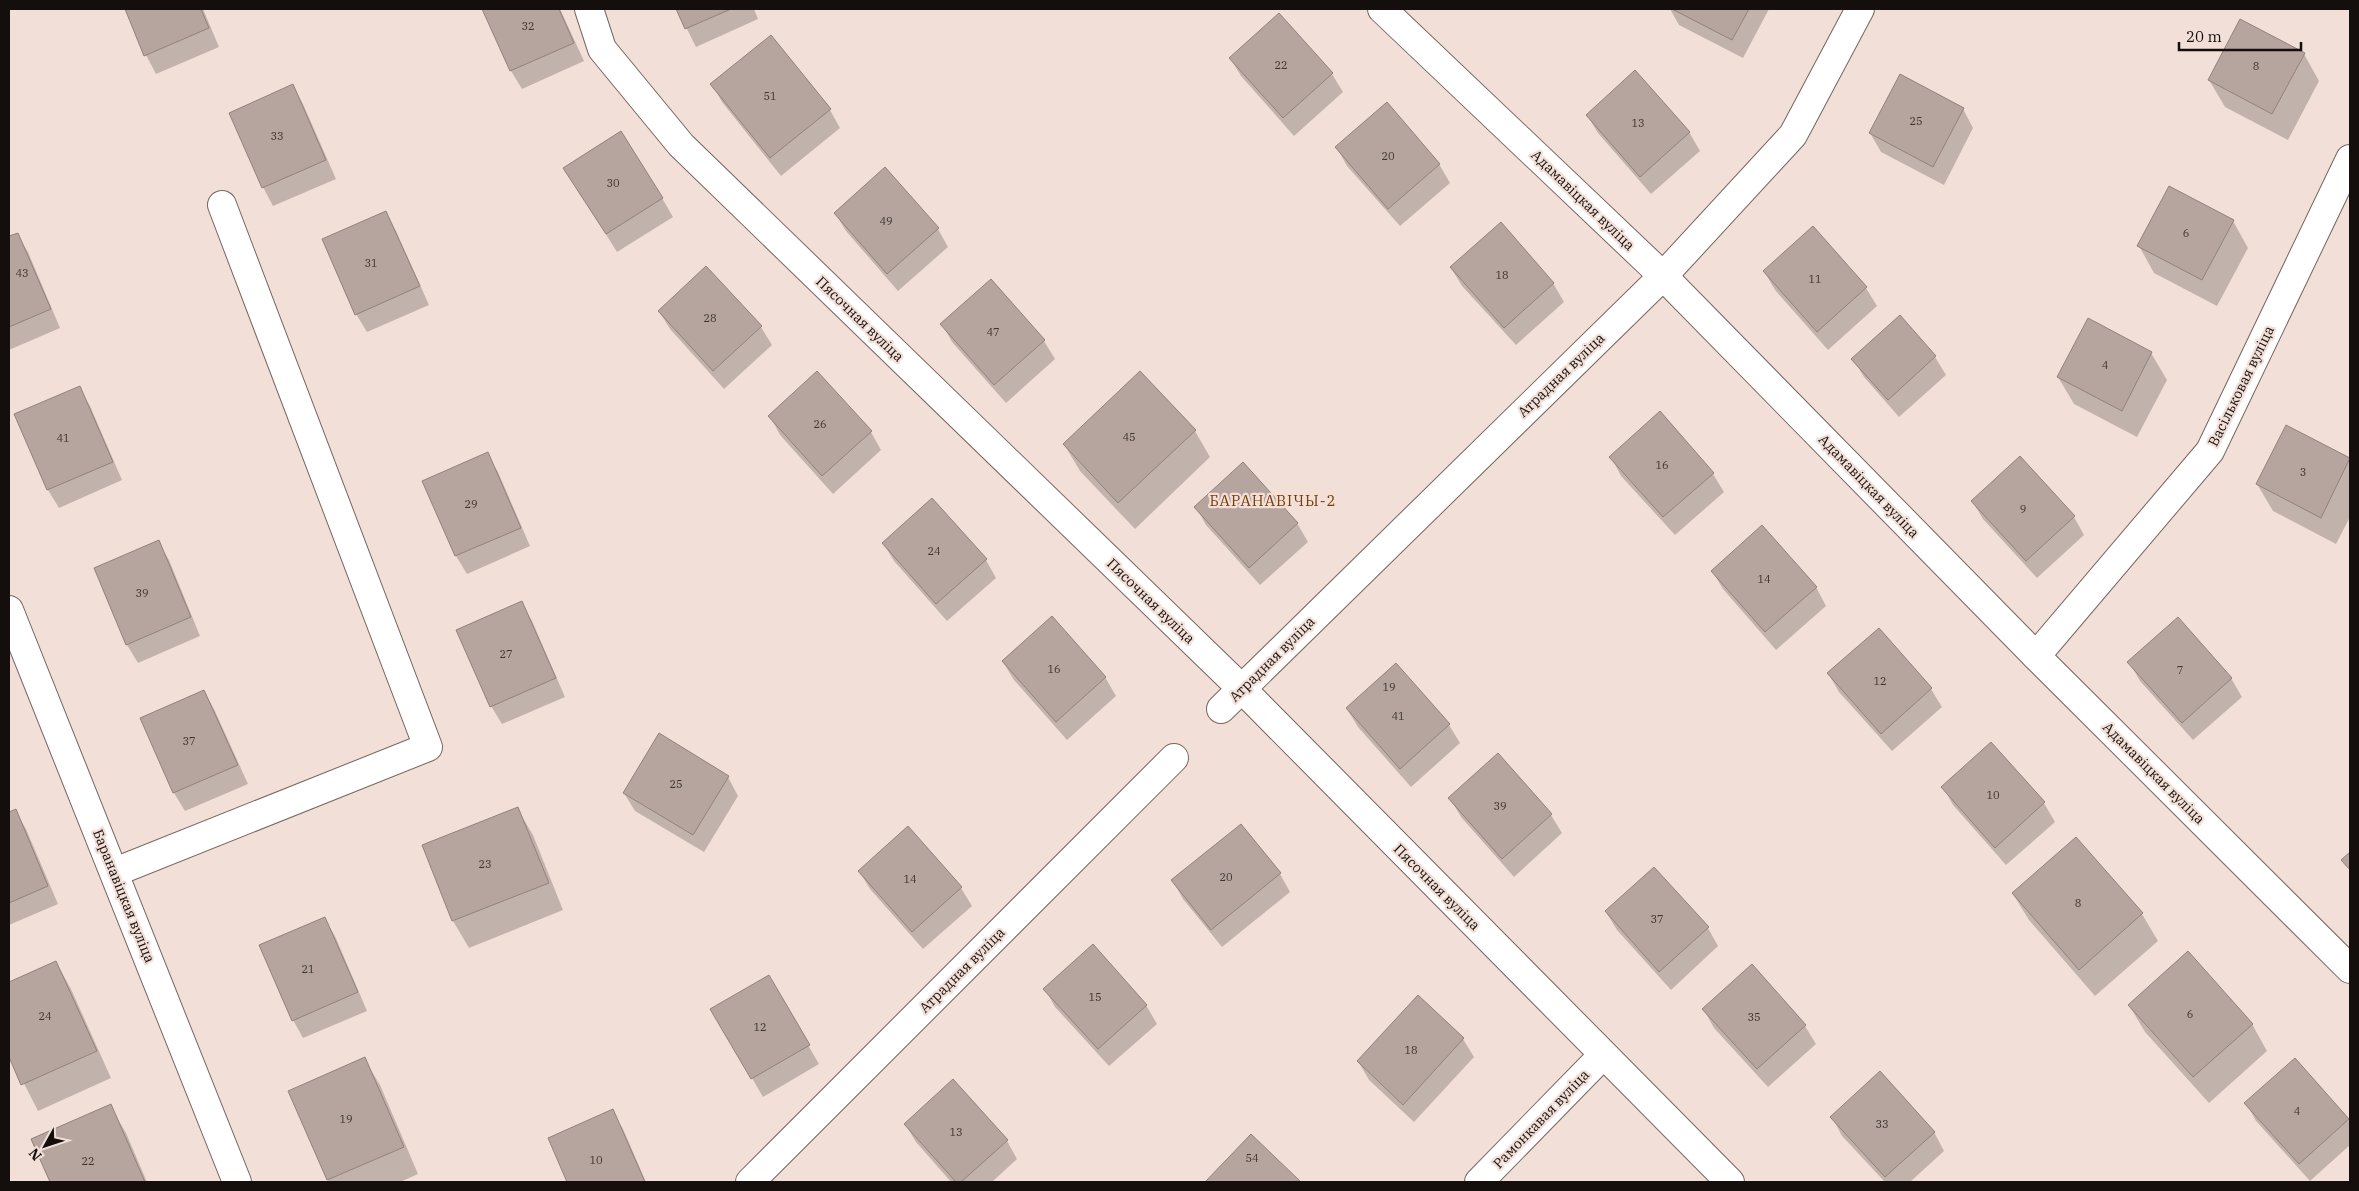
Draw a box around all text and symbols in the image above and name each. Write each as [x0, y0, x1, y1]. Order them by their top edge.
house number: 32 [521, 19, 535, 33]
scale bar [2179, 20, 2302, 52]
text: 20 m [2186, 27, 2222, 46]
house number: 22 [1274, 58, 1288, 72]
house number: 8 [2253, 59, 2259, 73]
house number: 51 [763, 89, 777, 103]
house number: 25 [1909, 114, 1923, 128]
house number: 13 [1631, 116, 1645, 130]
house number: 33 [270, 129, 284, 143]
street label: Адамавіцкая вуліца [1527, 146, 1639, 254]
house number: 20 [1381, 149, 1395, 163]
house number: 30 [606, 176, 620, 190]
house number: 49 [879, 214, 893, 228]
house number: 6 [2183, 226, 2189, 240]
house number: 31 [364, 256, 378, 270]
house number: 43 [15, 266, 29, 280]
house number: 18 [1495, 268, 1509, 282]
house number: 11 [1808, 272, 1822, 286]
street label: Пясочная вуліца [812, 273, 908, 366]
house number: 28 [703, 311, 717, 325]
street label: Васільковая вуліца [2204, 322, 2278, 449]
house number: 47 [986, 325, 1000, 339]
street label: Атрадная вуліца [1514, 329, 1608, 421]
house number: 4 [2102, 358, 2109, 372]
house number: 26 [813, 417, 827, 431]
house number: 45 [1122, 430, 1136, 444]
street label: Адамавіцкая вуліца [1815, 430, 1923, 542]
house number: 41 [56, 431, 70, 445]
house number: 16 [1655, 458, 1669, 472]
house number: 3 [2300, 465, 2306, 479]
district label: БАРАНАВІЧЫ-2 [1209, 491, 1337, 510]
house number: 29 [464, 497, 478, 511]
house number: 9 [2020, 502, 2026, 516]
house number: 24 [927, 544, 941, 558]
street label: Пясочная вуліца [1103, 555, 1199, 648]
house number: 14 [1757, 572, 1771, 586]
house number: 39 [135, 586, 149, 600]
street label: Атрадная вуліца [1225, 612, 1319, 706]
house number: 27 [499, 647, 513, 661]
house number: 16 [1047, 662, 1061, 676]
house number: 7 [2177, 663, 2183, 677]
house number: 12 [1873, 674, 1887, 688]
house number: 19 [1382, 680, 1396, 694]
house number: 41 [1391, 709, 1405, 723]
street label: Адамавіцкая вуліца [2099, 718, 2209, 828]
house number: 37 [182, 734, 196, 748]
house number: 25 [669, 777, 683, 791]
house number: 10 [1986, 788, 2000, 802]
house number: 39 [1493, 799, 1507, 813]
street label: Баранавіцкая вуліца [89, 827, 159, 966]
street label: Пясочная вуліца [1390, 840, 1484, 934]
house number: 23 [478, 857, 492, 871]
house number: 20 [1219, 870, 1233, 884]
house number: 14 [903, 872, 917, 886]
house number: 8 [2075, 896, 2081, 910]
house number: 37 [1650, 912, 1664, 926]
street label: Атрадная вуліца [915, 923, 1009, 1017]
house number: 21 [301, 962, 315, 976]
house number: 15 [1088, 990, 1102, 1004]
house number: 6 [2187, 1007, 2193, 1021]
house number: 24 [38, 1009, 52, 1023]
house number: 35 [1747, 1010, 1761, 1024]
house number: 12 [753, 1020, 767, 1034]
house number: 18 [1404, 1043, 1418, 1057]
street label: Рамонкавая вуліца [1489, 1065, 1593, 1172]
house number: 4 [2294, 1104, 2301, 1118]
house number: 19 [339, 1112, 353, 1126]
house number: 33 [1875, 1117, 1889, 1131]
north arrow [20, 1121, 70, 1171]
house number: 13 [949, 1125, 963, 1139]
text: N [25, 1144, 45, 1164]
house number: 54 [1245, 1151, 1259, 1165]
house number: 10 [589, 1153, 603, 1167]
house number: 22 [81, 1154, 95, 1168]

